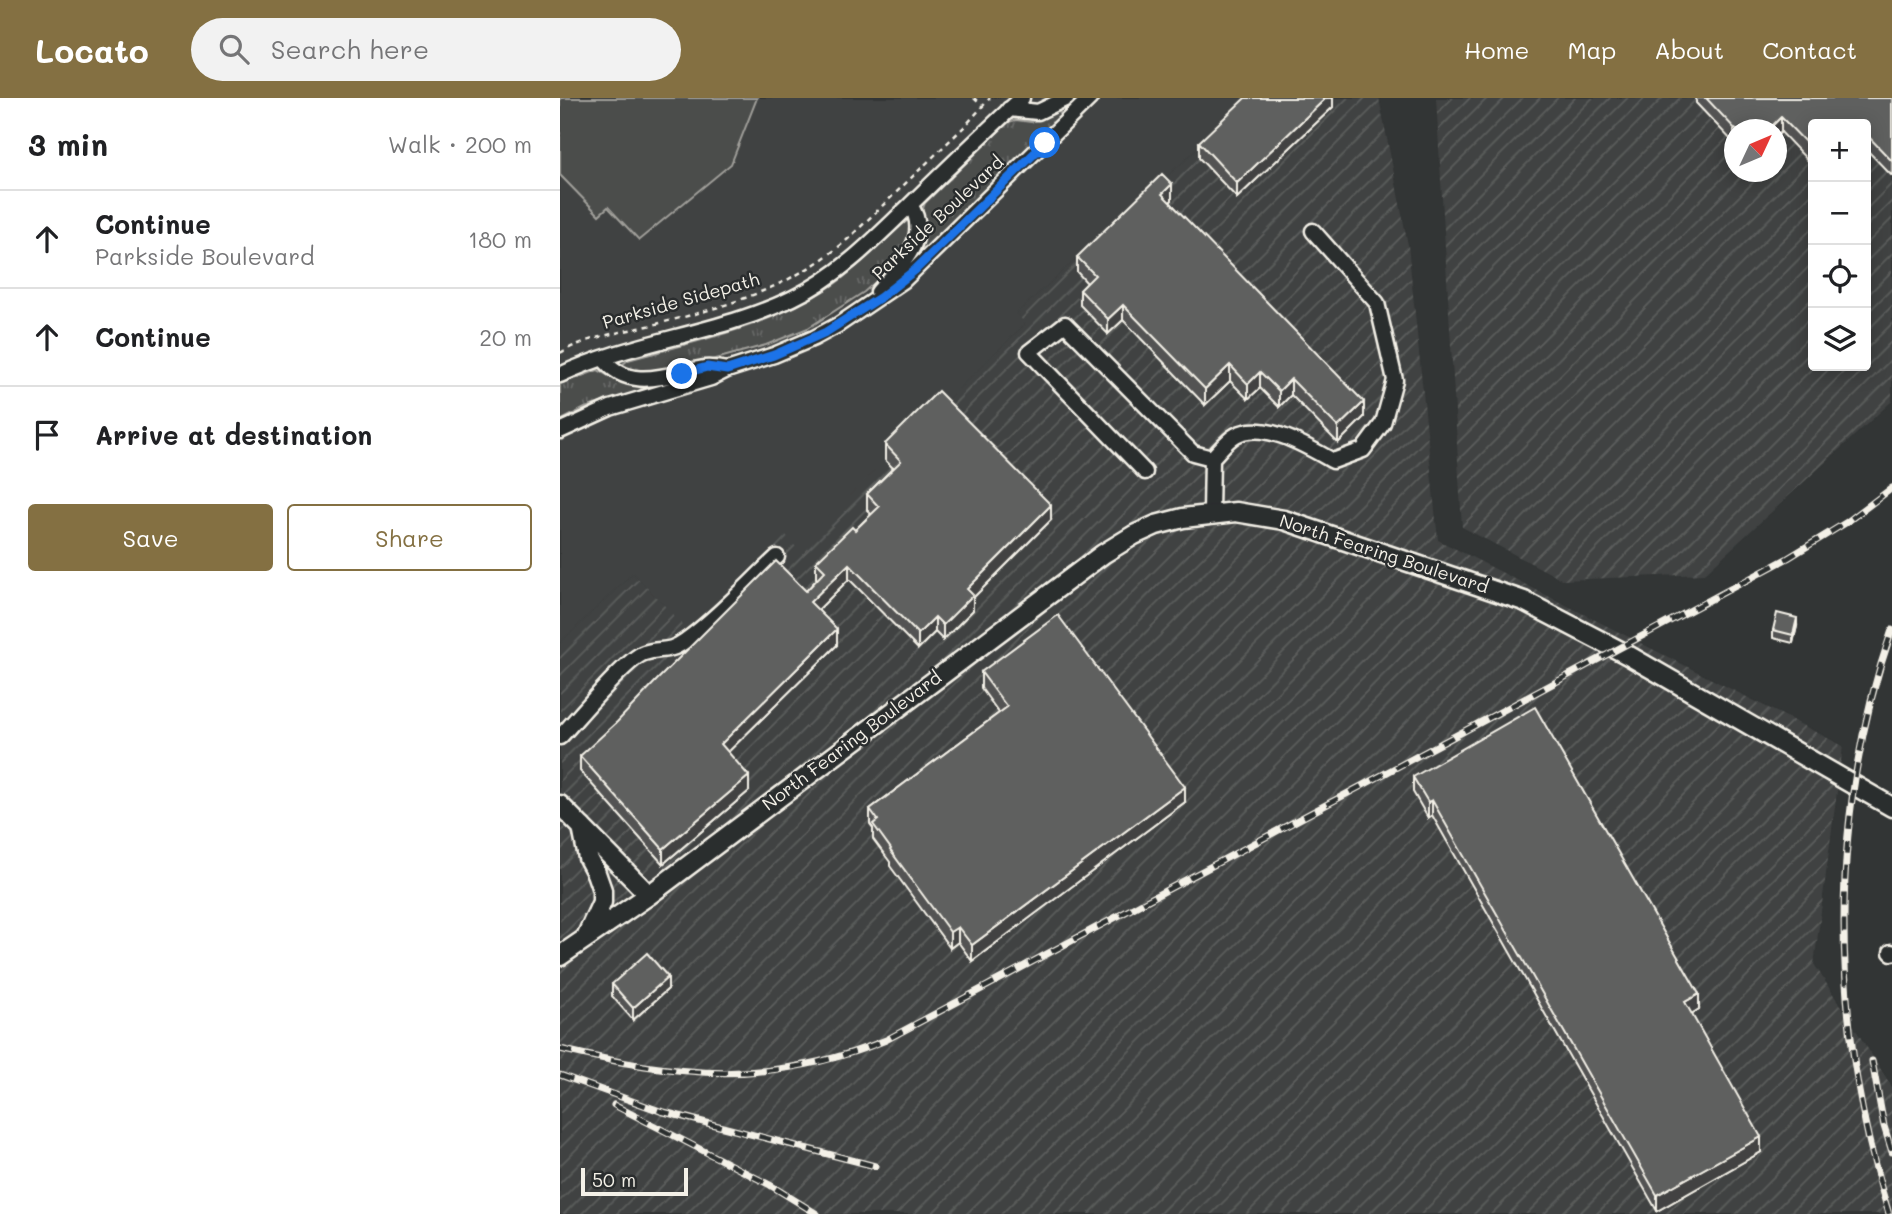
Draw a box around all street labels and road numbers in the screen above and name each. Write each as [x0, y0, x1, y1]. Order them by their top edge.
street label: Parkside Boulevard [866, 150, 1008, 285]
street label: Parkside Sidepath [600, 266, 762, 334]
street label: North Fearing Boulevard [1277, 508, 1492, 598]
street label: North Fearing Boulevard [757, 665, 946, 816]

